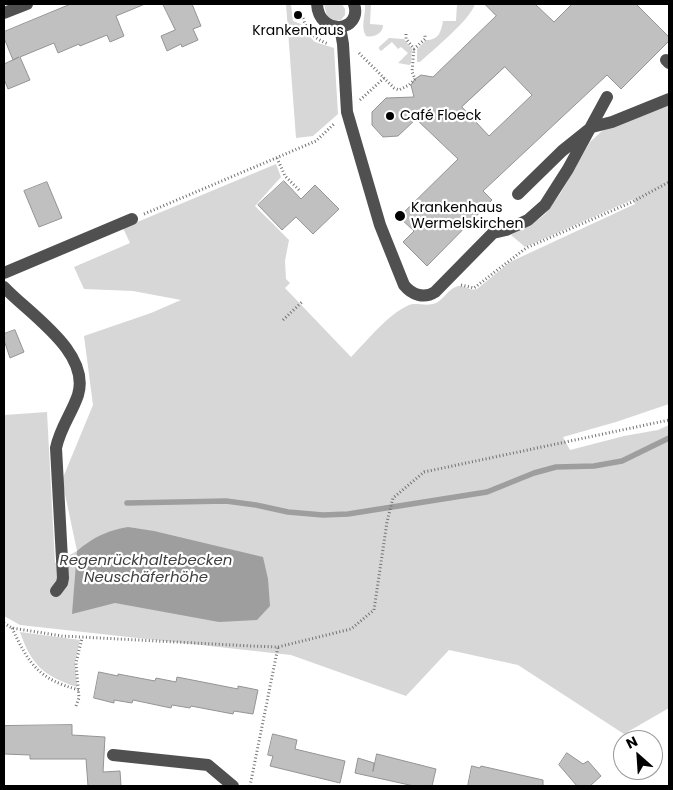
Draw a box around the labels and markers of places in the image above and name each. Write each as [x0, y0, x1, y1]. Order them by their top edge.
marker: Krankenhaus [292, 9, 304, 21]
place label: Krankenhaus [252, 23, 344, 39]
place label: Café Floeck [400, 108, 481, 124]
marker: Café Floeck [384, 110, 396, 122]
place label: Krankenhaus Wermelskirchen [411, 200, 523, 232]
marker: Krankenhaus Wermelskirchen [393, 209, 407, 223]

